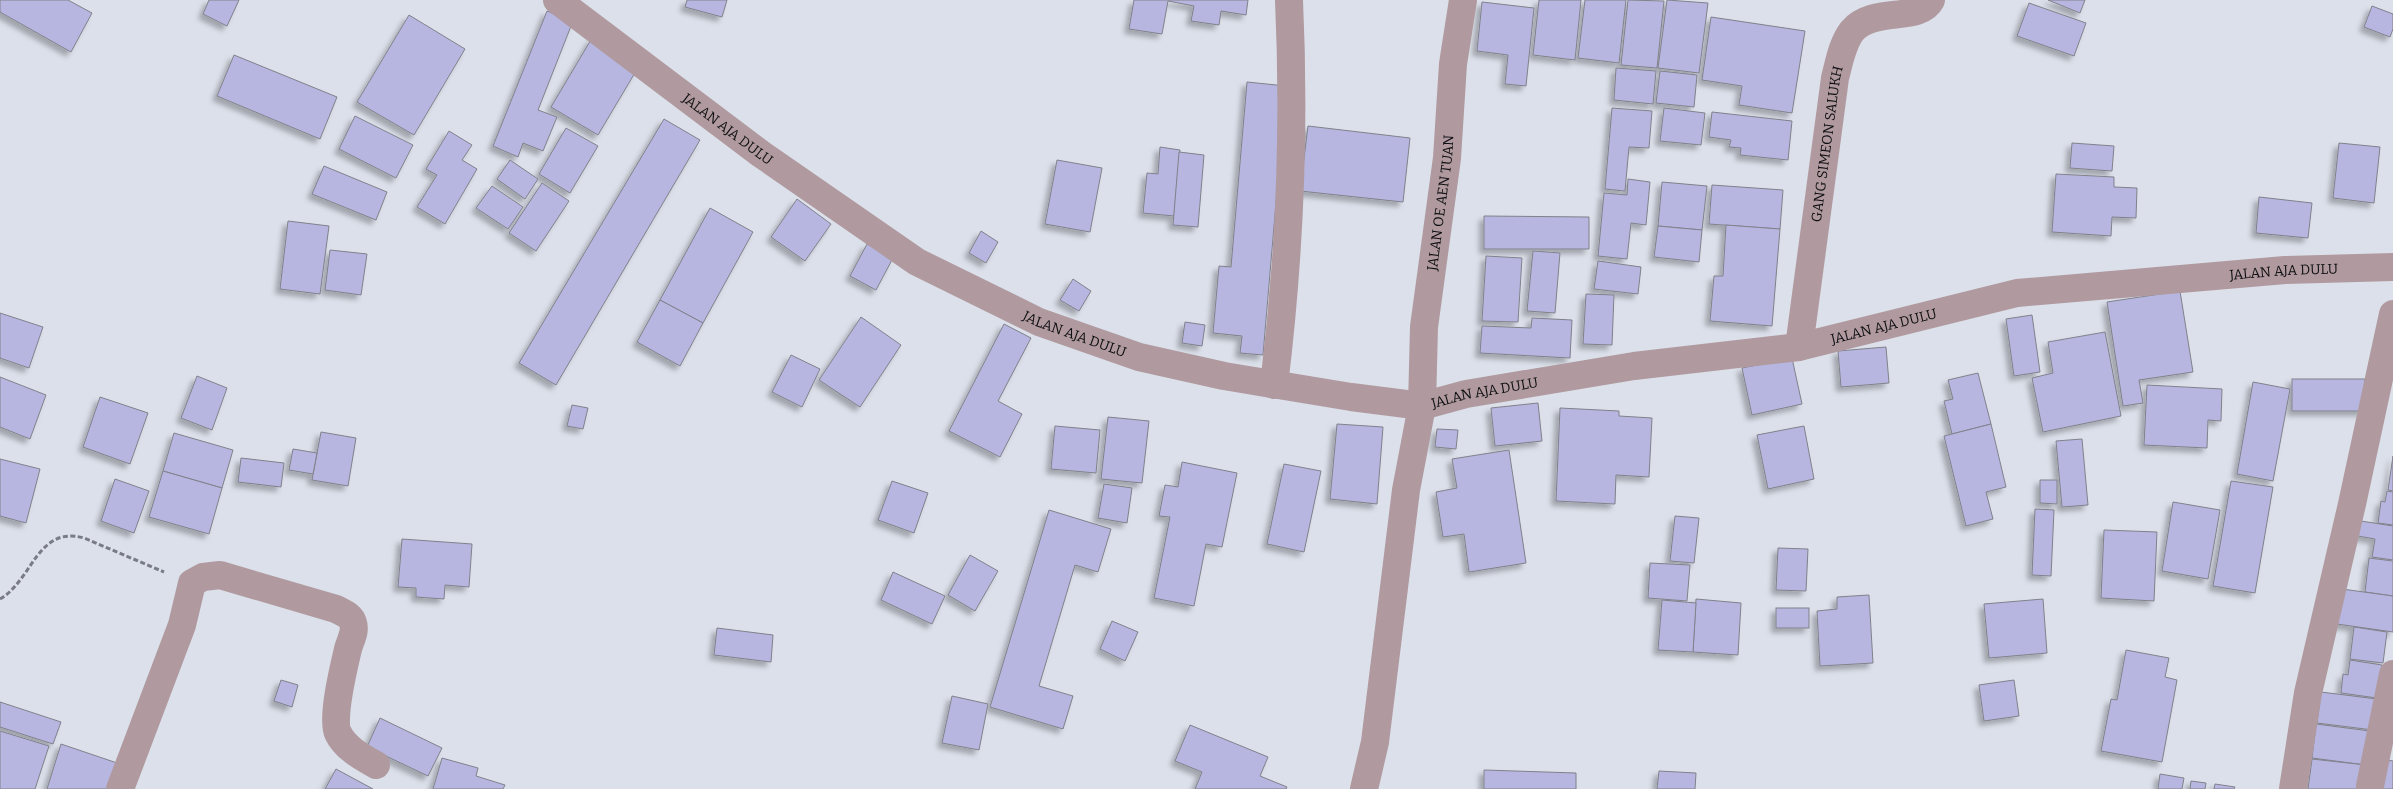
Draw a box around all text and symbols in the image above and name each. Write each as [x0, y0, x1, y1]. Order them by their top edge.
street label: GANG SIMEON SALUKH [1807, 64, 1846, 223]
street label: JALAN AJA DULU [678, 89, 777, 169]
street label: JALAN OE AEN TUAN [1423, 134, 1457, 273]
street label: JALAN AJA DULU [2228, 260, 2339, 283]
street label: JALAN AJA DULU [1828, 305, 1939, 348]
street label: JALAN AJA DULU [1019, 307, 1129, 361]
street label: JALAN AJA DULU [1428, 374, 1540, 412]

